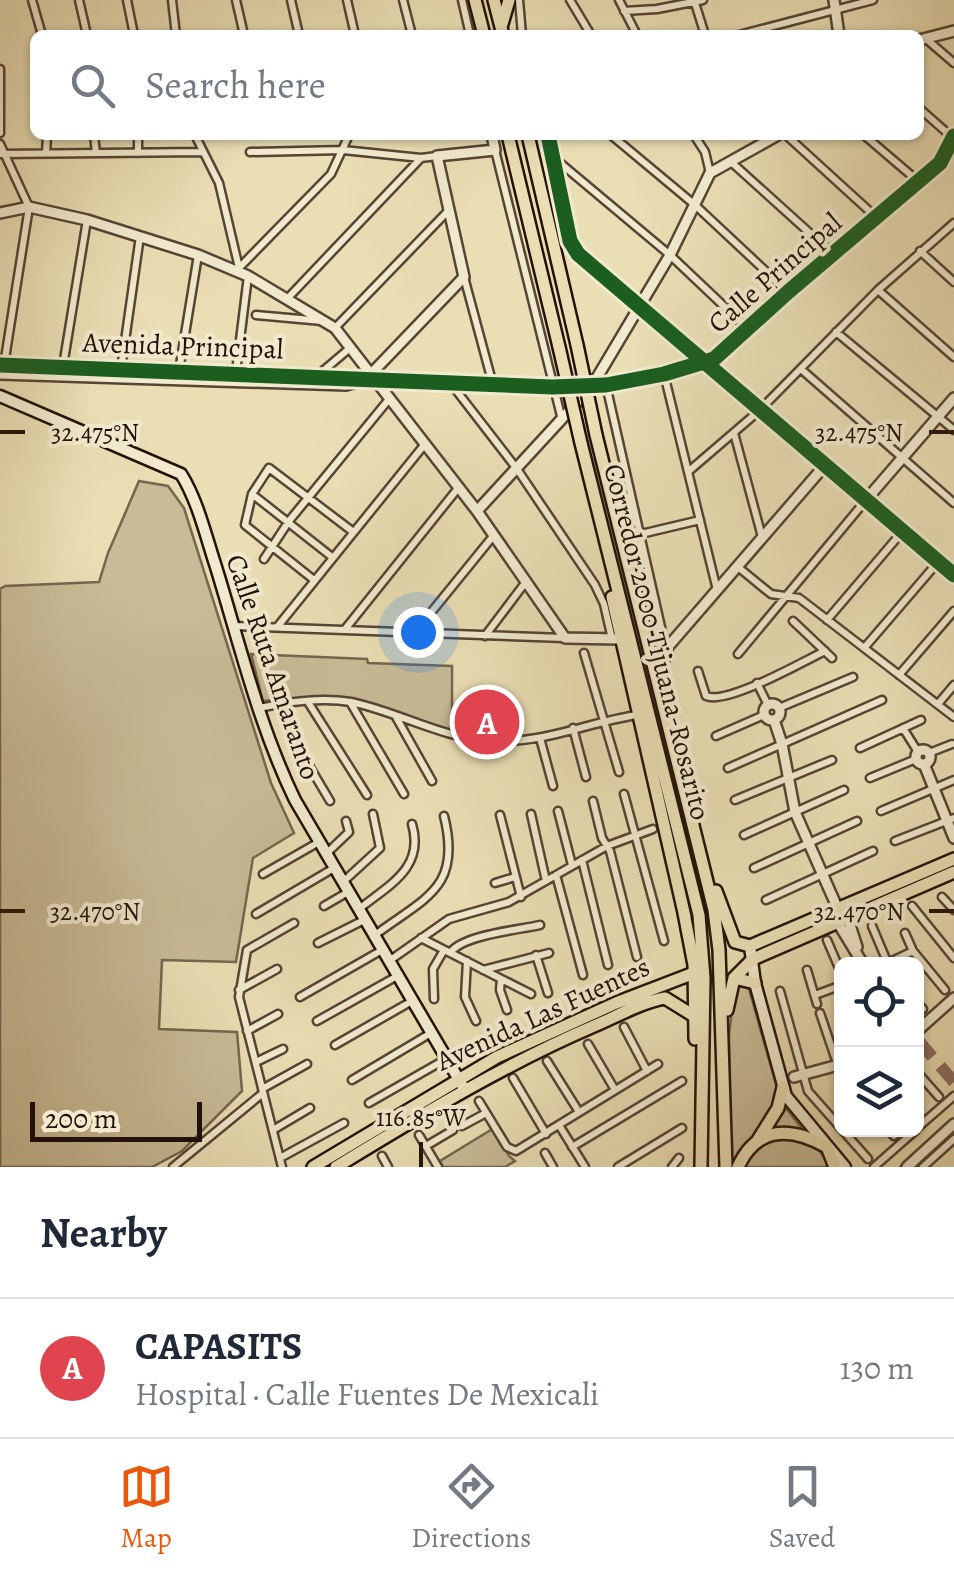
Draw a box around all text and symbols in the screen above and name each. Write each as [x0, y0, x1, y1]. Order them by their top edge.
search box [30, 30, 924, 140]
icon: search [65, 58, 120, 113]
text: Search here [145, 59, 326, 111]
street label: Calle Principal [700, 204, 850, 342]
street label: Avenida Principal [81, 323, 284, 368]
text: 32.475°N [51, 416, 139, 450]
text: 32.475°N [815, 416, 903, 450]
street label: Corredor 2000 Tijuana-Rosarito [594, 460, 720, 824]
street label: Calle Ruta Amaranto [217, 549, 329, 785]
your location [393, 607, 444, 658]
pin: A [454, 684, 520, 760]
text: 32.470°N [50, 895, 140, 929]
text: 32.470°N [814, 895, 904, 929]
street label: Avenida Las Fuentes [429, 948, 656, 1081]
map controls [834, 957, 924, 1137]
button: locate [834, 957, 924, 1047]
button: layers [834, 1047, 924, 1137]
scale bar [30, 1097, 202, 1142]
text: 200 m [45, 1100, 117, 1138]
text: 116.85°W [376, 1101, 467, 1135]
text: Nearby [40, 1204, 167, 1261]
text: CAPASITS [135, 1320, 302, 1372]
text: A [62, 1346, 83, 1390]
text: 130 m [840, 1346, 914, 1390]
text: Hospital · Calle Fuentes De Mexicali [135, 1372, 599, 1416]
tab: Map [119, 1459, 174, 1557]
tab: Directions [411, 1459, 531, 1557]
tab: Saved [769, 1459, 835, 1557]

